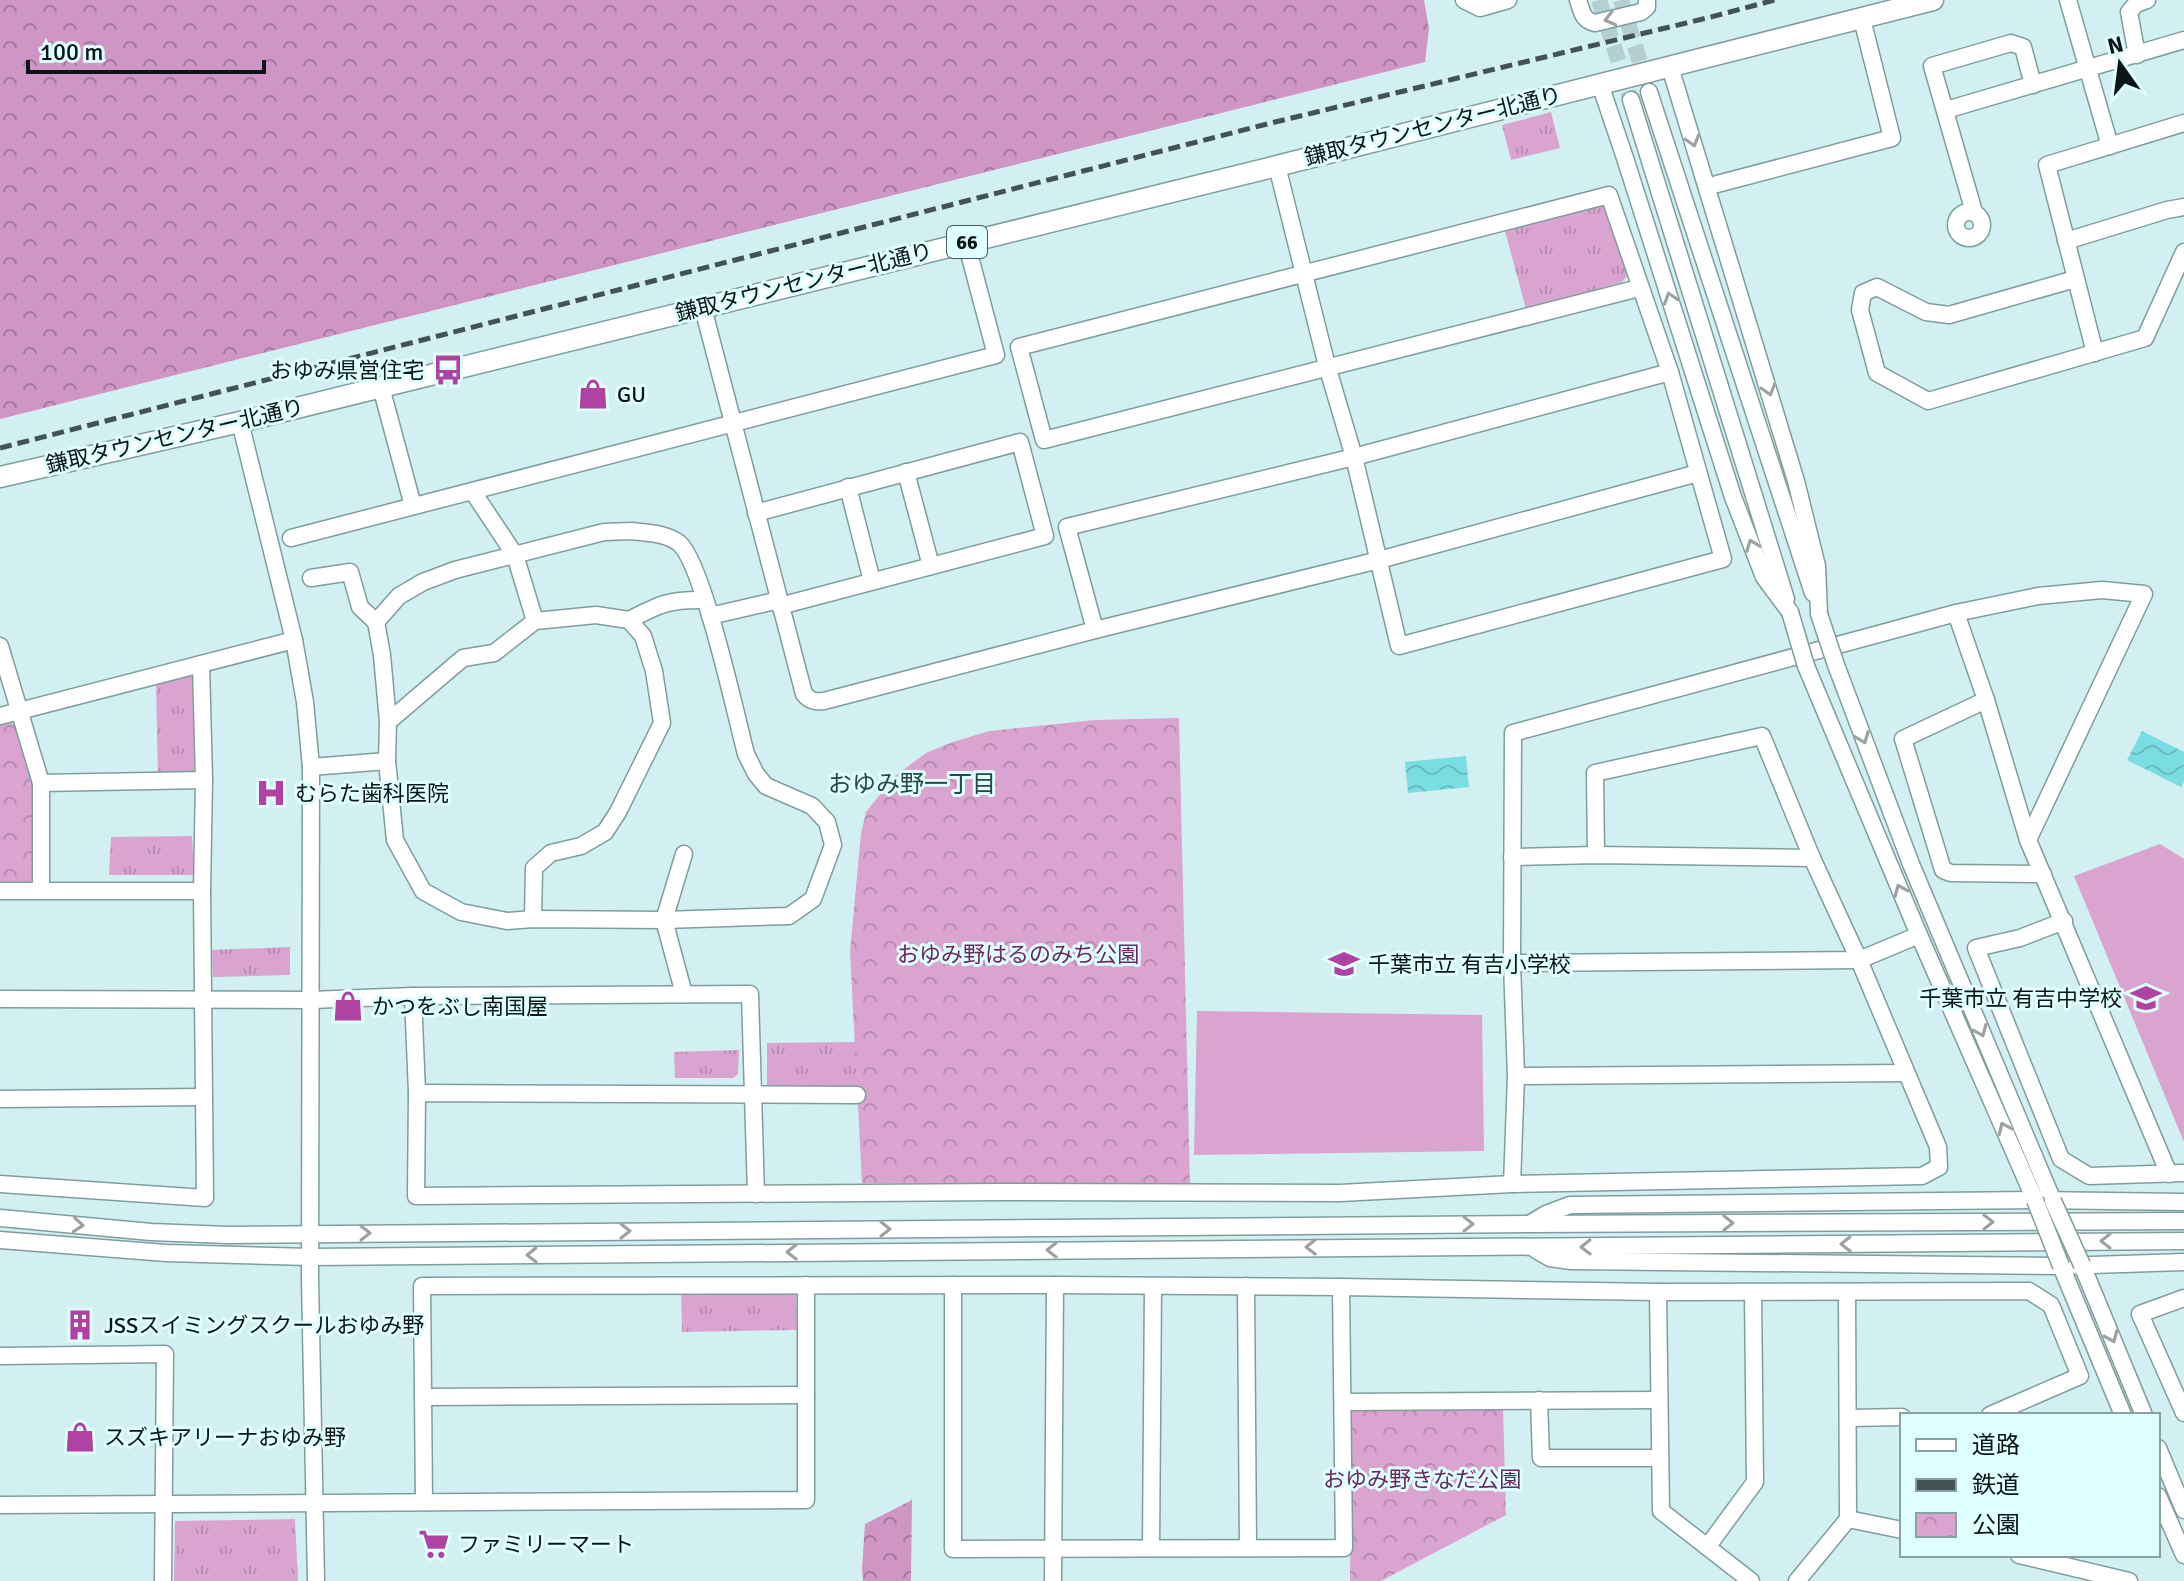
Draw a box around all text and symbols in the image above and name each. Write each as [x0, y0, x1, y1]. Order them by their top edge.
one-way arrow [1603, 10, 1617, 27]
scale bar [28, 24, 264, 74]
north arrow [2080, 24, 2160, 104]
text: N [2105, 30, 2126, 60]
text: 100 m [40, 37, 103, 67]
street label: 鎌取タウンセンター北通り [1302, 81, 1564, 171]
one-way arrow [1684, 134, 1700, 148]
road number: 66 [947, 226, 987, 258]
street label: 鎌取タウンセンター北通り [673, 237, 935, 327]
one-way arrow [1663, 292, 1679, 306]
bus stop icon: おゆみ県営住宅 [431, 353, 465, 387]
place label: おゆみ県営住宅 [270, 357, 424, 384]
shop icon: GU [576, 377, 610, 411]
place label: GU [617, 381, 646, 408]
one-way arrow [1759, 382, 1775, 396]
street label: 鎌取タウンセンター北通り [43, 393, 307, 479]
one-way arrow [1745, 539, 1762, 553]
one-way arrow [1853, 730, 1870, 744]
district label: おゆみ野一丁目 [828, 769, 996, 799]
hospital icon: むらた歯科医院 [254, 776, 288, 810]
place label: むらた歯科医院 [295, 780, 449, 807]
one-way arrow [1894, 884, 1910, 898]
park label: おゆみ野はるのみち公園 [897, 941, 1139, 968]
school or university icon: 千葉市立 有吉小学校 [1327, 947, 1361, 981]
place label: 千葉市立 有吉小学校 [1368, 951, 1571, 978]
school or university icon: 千葉市立 有吉中学校 [2129, 981, 2163, 1015]
place label: 千葉市立 有吉中学校 [1919, 985, 2122, 1012]
shop icon: かつをぶし南国屋 [331, 989, 365, 1023]
place label: かつをぶし南国屋 [372, 993, 548, 1020]
one-way arrow [1972, 1023, 1988, 1037]
one-way arrow [1997, 1122, 2013, 1136]
one-way arrow [1982, 1213, 1995, 1231]
one-way arrow [1722, 1214, 1735, 1232]
one-way arrow [1462, 1215, 1475, 1233]
one-way arrow [72, 1217, 85, 1234]
one-way arrow [879, 1220, 892, 1238]
one-way arrow [619, 1222, 632, 1240]
one-way arrow [359, 1224, 372, 1242]
one-way arrow [2099, 1232, 2112, 1250]
one-way arrow [1839, 1235, 1852, 1253]
one-way arrow [1304, 1238, 1317, 1256]
one-way arrow [1579, 1238, 1592, 1256]
one-way arrow [1045, 1241, 1058, 1259]
one-way arrow [785, 1243, 798, 1261]
one-way arrow [525, 1246, 538, 1264]
building icon: JSSスイミングスクールおゆみ野 [63, 1308, 97, 1342]
place label: JSSスイミングスクールおゆみ野 [104, 1312, 424, 1339]
one-way arrow [2102, 1329, 2119, 1343]
legend [1900, 1413, 2160, 1557]
shop icon: スズキアリーナおゆみ野 [63, 1420, 97, 1454]
place label: スズキアリーナおゆみ野 [104, 1424, 346, 1451]
text: 道路 [1972, 1430, 2020, 1460]
park label: おゆみ野きなだ公園 [1323, 1466, 1521, 1493]
text: 鉄道 [1972, 1470, 2020, 1500]
text: 公園 [1972, 1510, 2020, 1540]
supermarket icon: ファミリーマート [417, 1527, 451, 1561]
place label: ファミリーマート [458, 1531, 634, 1558]

